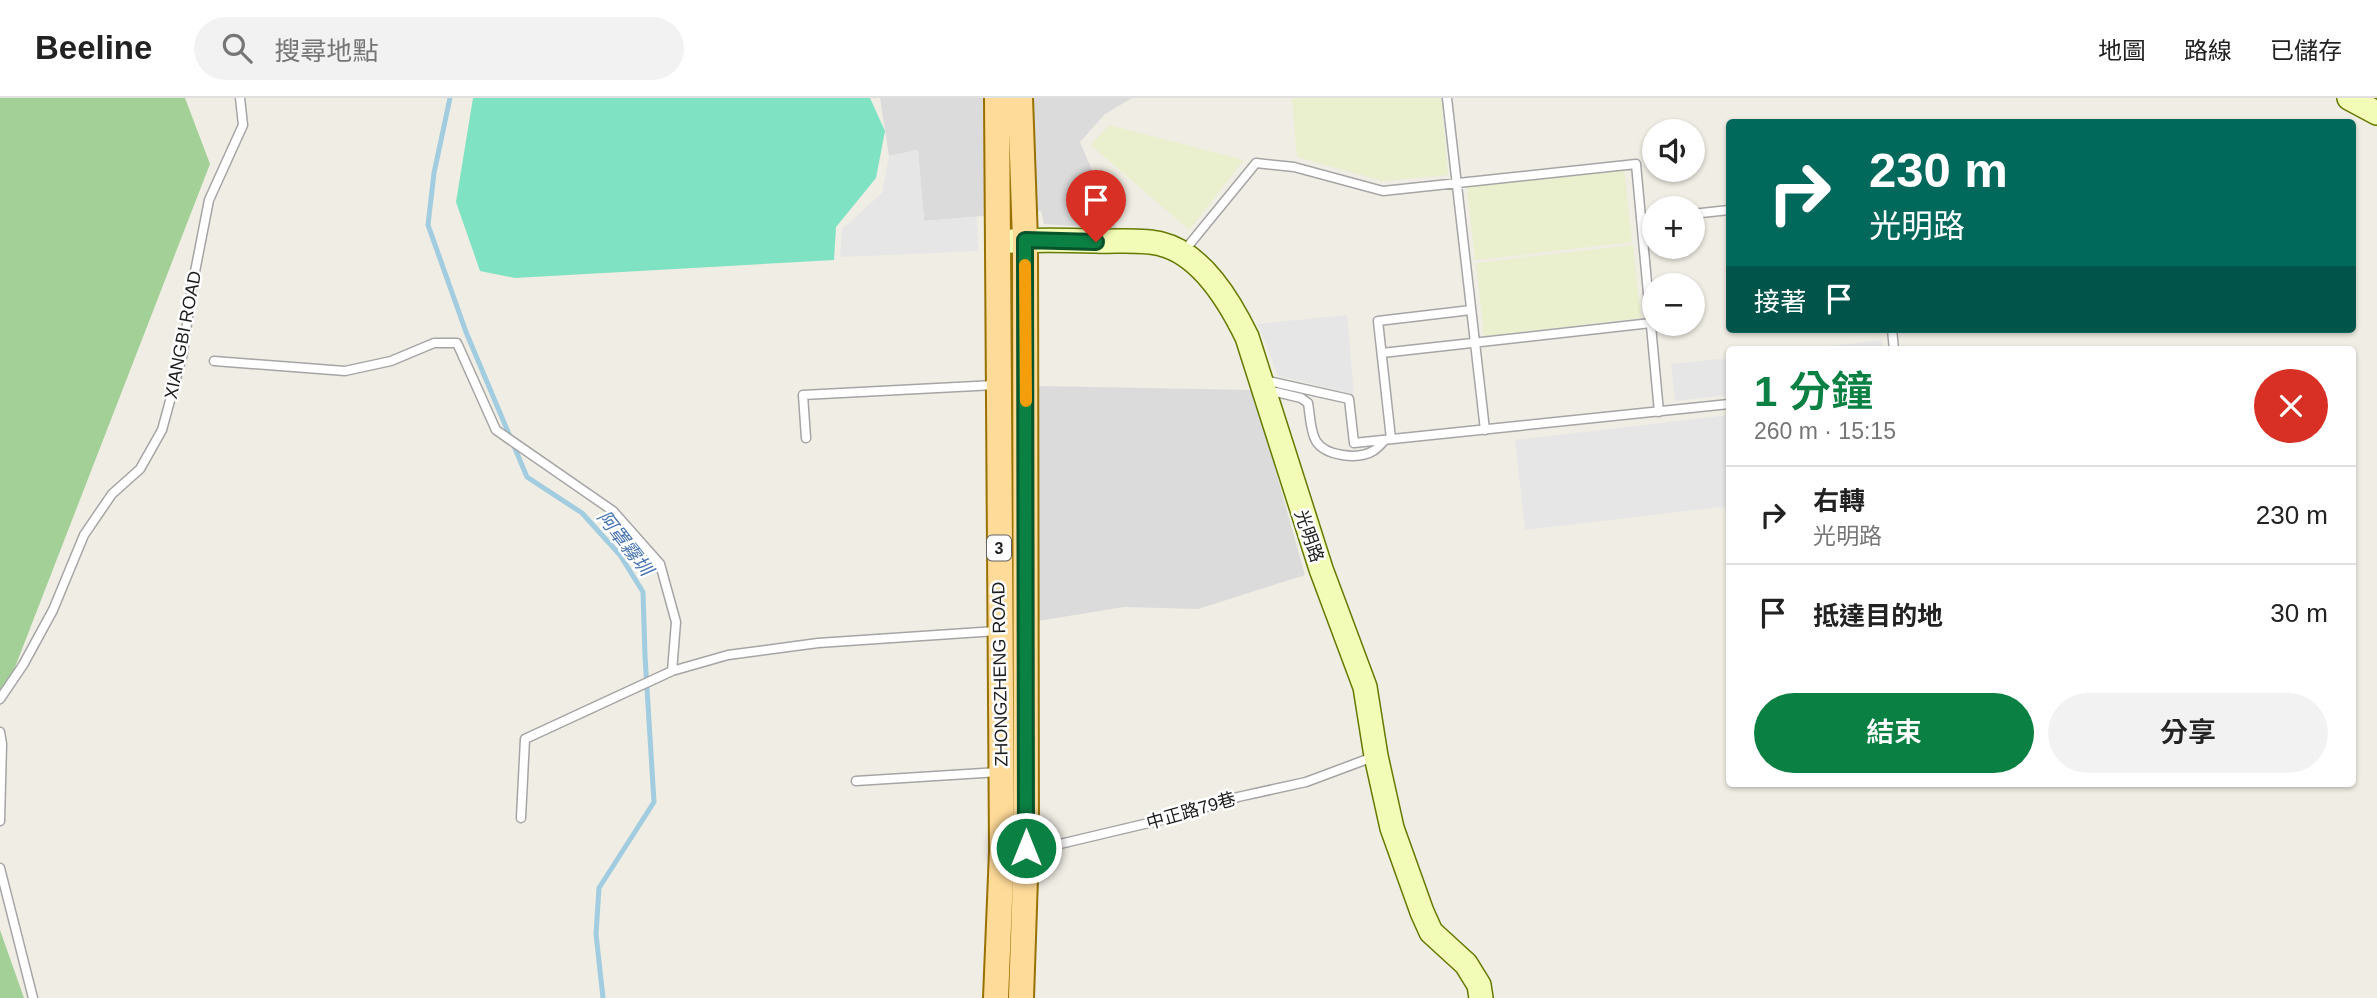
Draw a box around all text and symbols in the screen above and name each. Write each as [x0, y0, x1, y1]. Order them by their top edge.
search box [194, 17, 684, 80]
text: Beeline [35, 29, 152, 66]
icon: search [218, 29, 256, 67]
text: 搜尋地點 [274, 36, 378, 66]
text: 地圖 [2098, 37, 2146, 64]
text: 路線 [2184, 37, 2232, 64]
text: 已儲存 [2270, 37, 2342, 64]
map controls [1642, 119, 1705, 336]
button: sound [1642, 119, 1705, 182]
text: 230 m [1869, 143, 2008, 197]
icon: right [1754, 147, 1845, 238]
pin [1066, 170, 1126, 242]
icon: arrive [1077, 181, 1115, 219]
button: + [1642, 196, 1705, 259]
text: 光明路 [1869, 208, 1965, 244]
street label: XIANGBI ROAD [161, 269, 205, 401]
button: − [1642, 273, 1705, 336]
icon: arrive [1820, 280, 1858, 318]
text: 接著 [1754, 287, 1806, 317]
text: 1 分鐘 [1754, 368, 1873, 415]
button: close [2254, 369, 2328, 443]
text: 260 m · 15:15 [1754, 418, 1896, 444]
text: 右轉 [1813, 486, 1865, 516]
icon: right [1754, 496, 1792, 534]
text: 230 m [2256, 500, 2328, 530]
water label: 阿罩霧圳 [593, 507, 659, 582]
street label: 光明路 [1291, 507, 1327, 565]
text: 光明路 [1813, 523, 1882, 549]
road number: 3 [987, 536, 1011, 561]
street label: ZHONGZHENG ROAD [988, 581, 1012, 767]
icon: arrive [1754, 594, 1792, 632]
text: 30 m [2270, 598, 2328, 628]
text: 抵達目的地 [1813, 601, 1943, 631]
button: 結束 [1754, 693, 2034, 773]
button: 分享 [2048, 693, 2328, 773]
street label: 中正路79巷 [1144, 789, 1238, 833]
position arrow [989, 811, 1063, 885]

